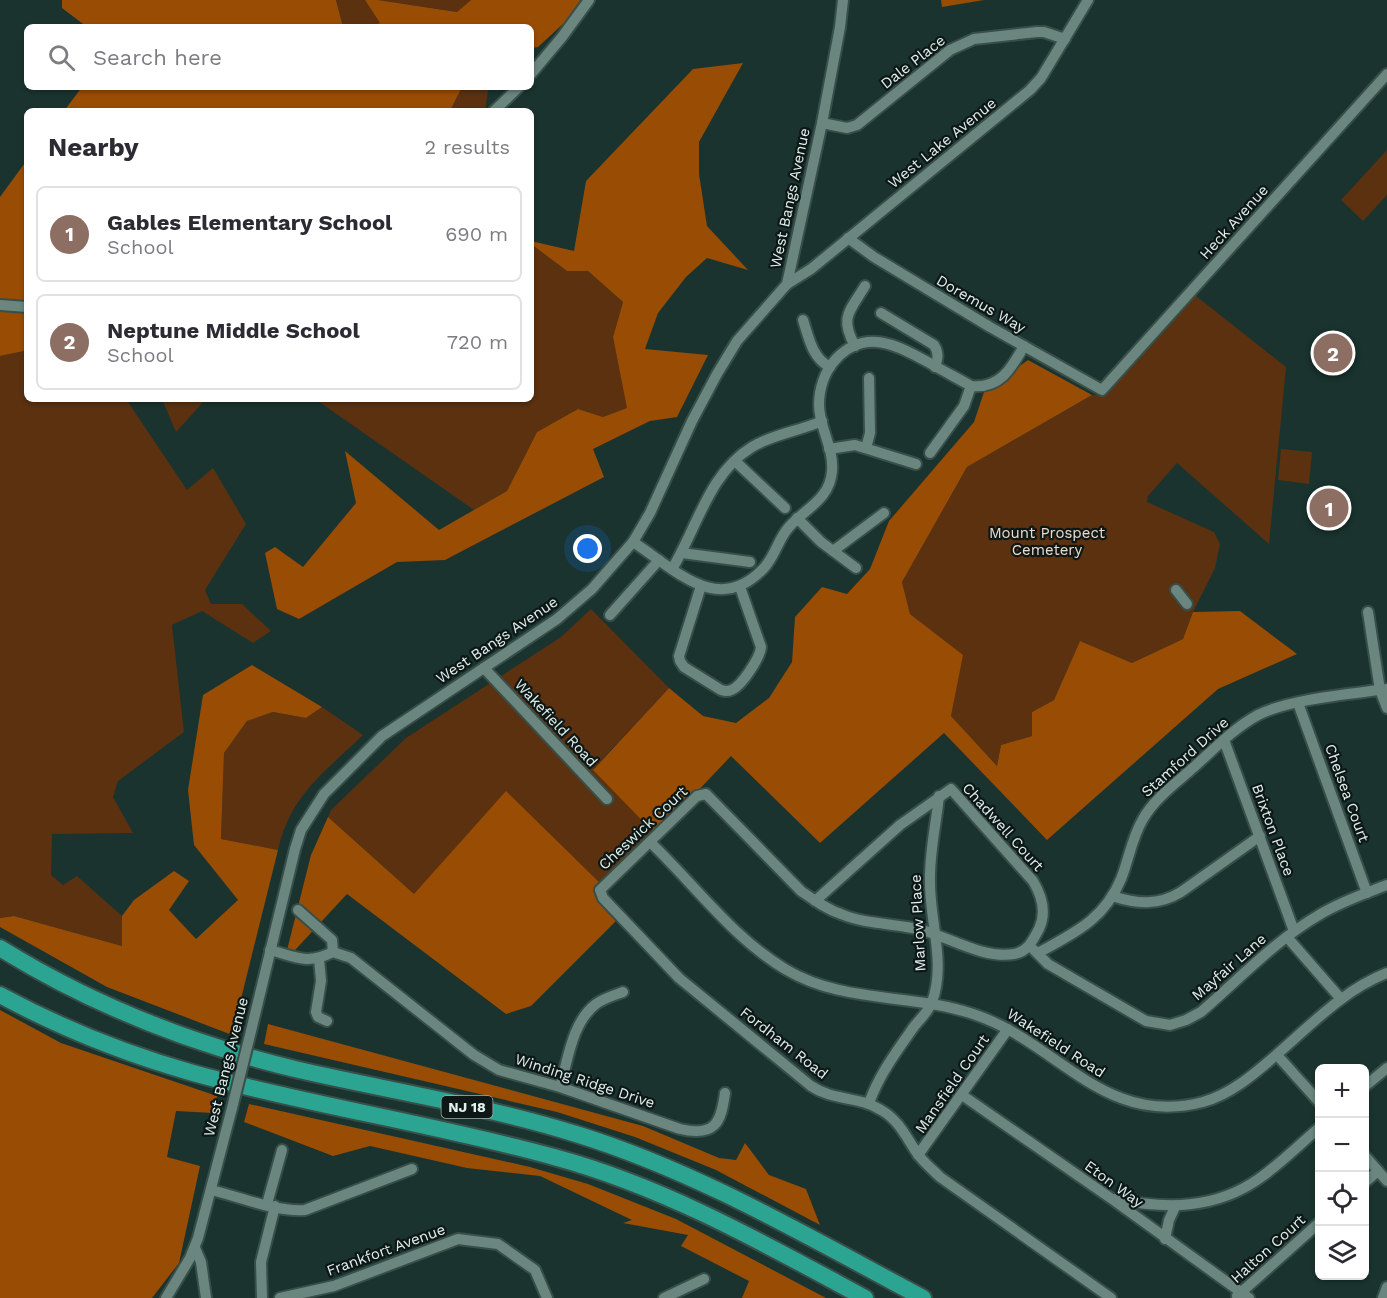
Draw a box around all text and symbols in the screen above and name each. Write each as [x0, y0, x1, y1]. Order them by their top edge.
search box [24, 24, 534, 90]
street label: Dale Place [877, 31, 949, 93]
icon: search [45, 41, 78, 74]
text: Search here [93, 45, 222, 70]
street label: West Lake Avenue [884, 94, 1000, 192]
street label: West Bangs Avenue [766, 126, 814, 270]
text: Nearby [48, 132, 139, 162]
text: 2 results [425, 135, 510, 159]
street label: Heck Avenue [1196, 181, 1272, 263]
text: Gables Elementary School [107, 210, 392, 235]
text: 1 [65, 222, 74, 246]
text: 690 m [445, 222, 508, 246]
text: School [107, 235, 174, 259]
street label: Doremus Way [933, 271, 1029, 337]
text: Neptune Middle School [107, 318, 360, 343]
text: 2 [64, 330, 75, 354]
text: 720 m [447, 330, 508, 354]
pin: 2 [1314, 330, 1352, 376]
text: School [107, 343, 174, 367]
pin: 1 [1310, 486, 1348, 530]
park label: Mount Prospect Cemetery [989, 524, 1106, 559]
your location [573, 534, 602, 563]
street label: West Bangs Avenue [433, 593, 561, 687]
street label: Wakefield Road [511, 675, 601, 771]
street label: Stamford Drive [1138, 713, 1232, 801]
street label: Chelsea Court [1321, 741, 1373, 845]
street label: Chadwell Court [959, 779, 1048, 875]
street label: Brixton Place [1248, 781, 1298, 879]
street label: Cheswick Court [595, 782, 691, 874]
street label: Marlow Place [906, 874, 930, 972]
street label: Mayfair Lane [1188, 930, 1270, 1004]
street label: West Bangs Avenue [200, 995, 252, 1139]
street label: Fordham Road [737, 1003, 831, 1083]
street label: Wakefield Road [1004, 1005, 1108, 1081]
street label: Mansfield Court [911, 1031, 993, 1137]
street label: Winding Ridge Drive [513, 1050, 657, 1112]
map controls [1315, 1064, 1369, 1280]
button: + [1315, 1064, 1369, 1118]
road number: NJ 18 [442, 1096, 492, 1118]
button: − [1315, 1118, 1369, 1172]
street label: Eton Way [1081, 1157, 1147, 1211]
button: locate [1315, 1172, 1369, 1226]
street label: Halton Court [1227, 1210, 1309, 1287]
street label: Frankfort Avenue [324, 1220, 448, 1280]
button: layers [1315, 1226, 1369, 1280]

